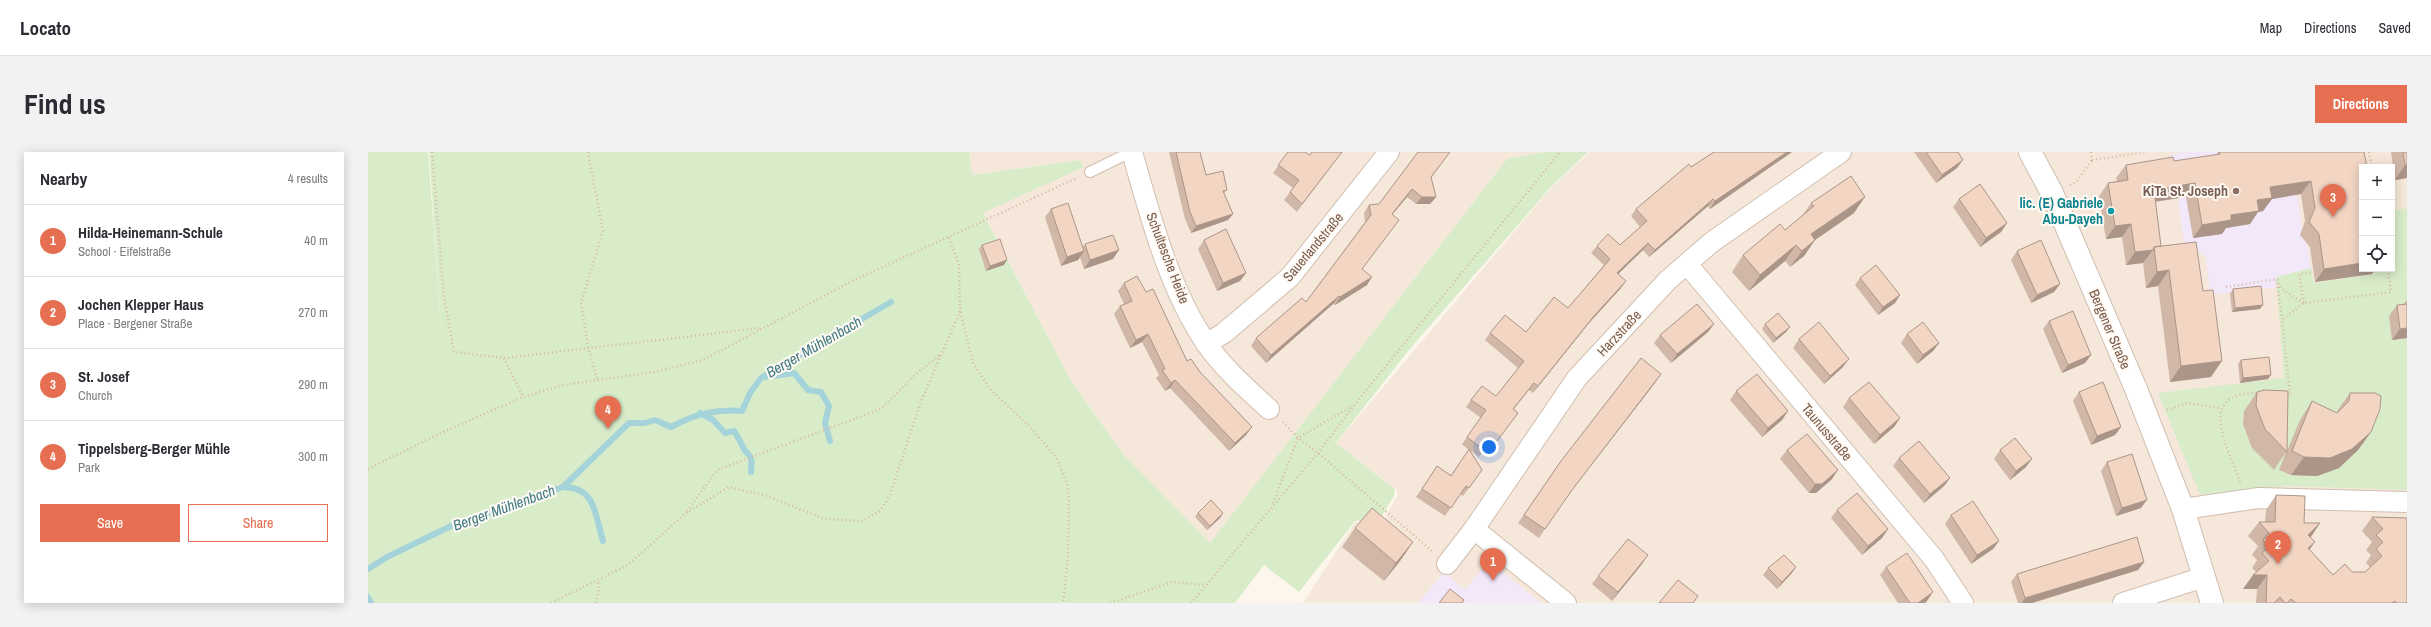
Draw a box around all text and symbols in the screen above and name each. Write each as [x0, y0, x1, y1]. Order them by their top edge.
text: Locato [20, 15, 71, 41]
text: Map [2260, 19, 2282, 37]
text: Directions [2304, 19, 2356, 37]
text: Saved [2378, 19, 2411, 37]
text: Find us [24, 85, 106, 123]
button: Directions [2315, 85, 2407, 123]
map controls [2359, 164, 2395, 272]
button: + [2359, 164, 2395, 200]
text: Nearby [40, 167, 87, 190]
text: 4 results [288, 170, 328, 187]
place label: KiTa St. Joseph [2143, 182, 2228, 200]
pin: 3 [2320, 184, 2346, 217]
marker: KiTa St. Joseph [2231, 186, 2241, 196]
place label: lic. (E) Gabriele Abu-Dayeh [2019, 194, 2103, 228]
button: − [2359, 200, 2395, 236]
marker: lic. (E) Gabriele Abu-Dayeh [2106, 206, 2116, 216]
street label: Sauerlandstraße [1279, 209, 1347, 285]
street label: Schultesche Heide [1142, 210, 1194, 306]
text: Hilda-Heinemann-Schule [78, 222, 223, 243]
text: 1 [50, 232, 56, 249]
text: 40 m [304, 232, 328, 249]
button: locate [2359, 236, 2395, 272]
text: School · Eifelstraße [78, 243, 171, 260]
street label: Bergener Straße [2085, 286, 2135, 372]
text: Jochen Klepper Haus [78, 294, 204, 315]
text: 2 [50, 304, 56, 321]
text: 270 m [298, 304, 328, 321]
street label: Harzstraße [1593, 306, 1645, 360]
water label: Berger Mühlenbach [762, 311, 866, 382]
text: Place · Bergener Straße [78, 315, 192, 332]
text: St. Josef [78, 366, 129, 387]
text: 3 [50, 376, 56, 393]
text: 290 m [298, 376, 328, 393]
text: Church [78, 387, 112, 404]
pin: 4 [595, 396, 621, 429]
street label: Taunusstraße [1798, 399, 1856, 465]
your location [1479, 437, 1499, 457]
text: Tippelsberg-Berger Mühle [78, 438, 230, 459]
text: 4 [50, 448, 56, 465]
text: 300 m [298, 448, 328, 465]
text: Park [78, 459, 100, 476]
water label: Berger Mühlenbach [450, 479, 558, 536]
button: Save [40, 504, 180, 542]
button: Share [188, 504, 328, 542]
pin: 2 [2265, 531, 2291, 564]
pin: 1 [1480, 548, 1506, 581]

